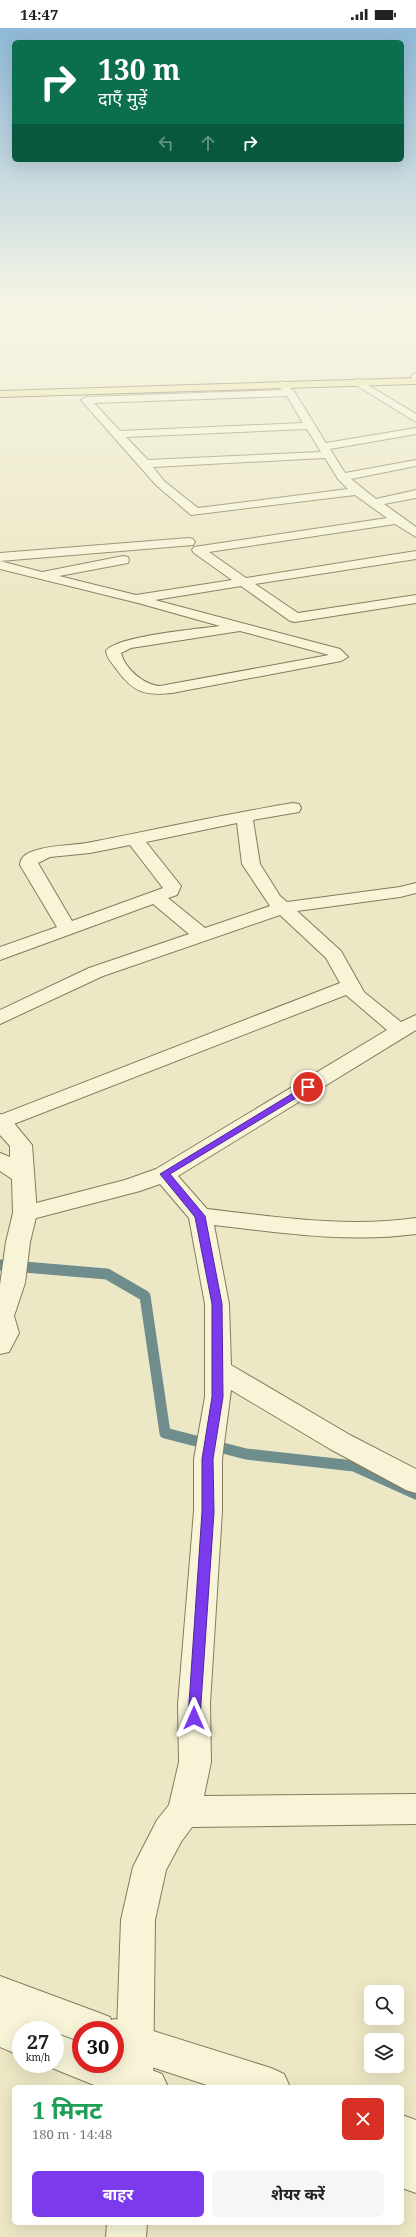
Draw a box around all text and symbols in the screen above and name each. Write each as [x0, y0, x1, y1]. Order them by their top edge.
text: 14:47 [20, 4, 58, 24]
text: 130 m [98, 50, 180, 88]
icon: right [32, 56, 84, 108]
text: दाएँ मुड़ें [98, 86, 147, 110]
icon: left [155, 132, 177, 154]
icon: ahead [197, 132, 219, 154]
icon: right [239, 132, 261, 154]
pin [291, 1070, 325, 1104]
icon: arrive [297, 1076, 319, 1098]
position arrow [173, 1697, 215, 1739]
map controls [364, 1985, 404, 2073]
button: search [364, 1985, 404, 2025]
speed limit sign: 30 [72, 2021, 124, 2073]
text: 27 [27, 2028, 49, 2055]
button: layers [364, 2033, 404, 2073]
text: km/h [26, 2050, 50, 2064]
text: 1 मिनट [32, 2093, 102, 2126]
button: close [342, 2098, 384, 2140]
text: 180 m · 14:48 [32, 2125, 112, 2143]
button: बाहर [32, 2171, 204, 2217]
button: शेयर करें [212, 2171, 384, 2217]

